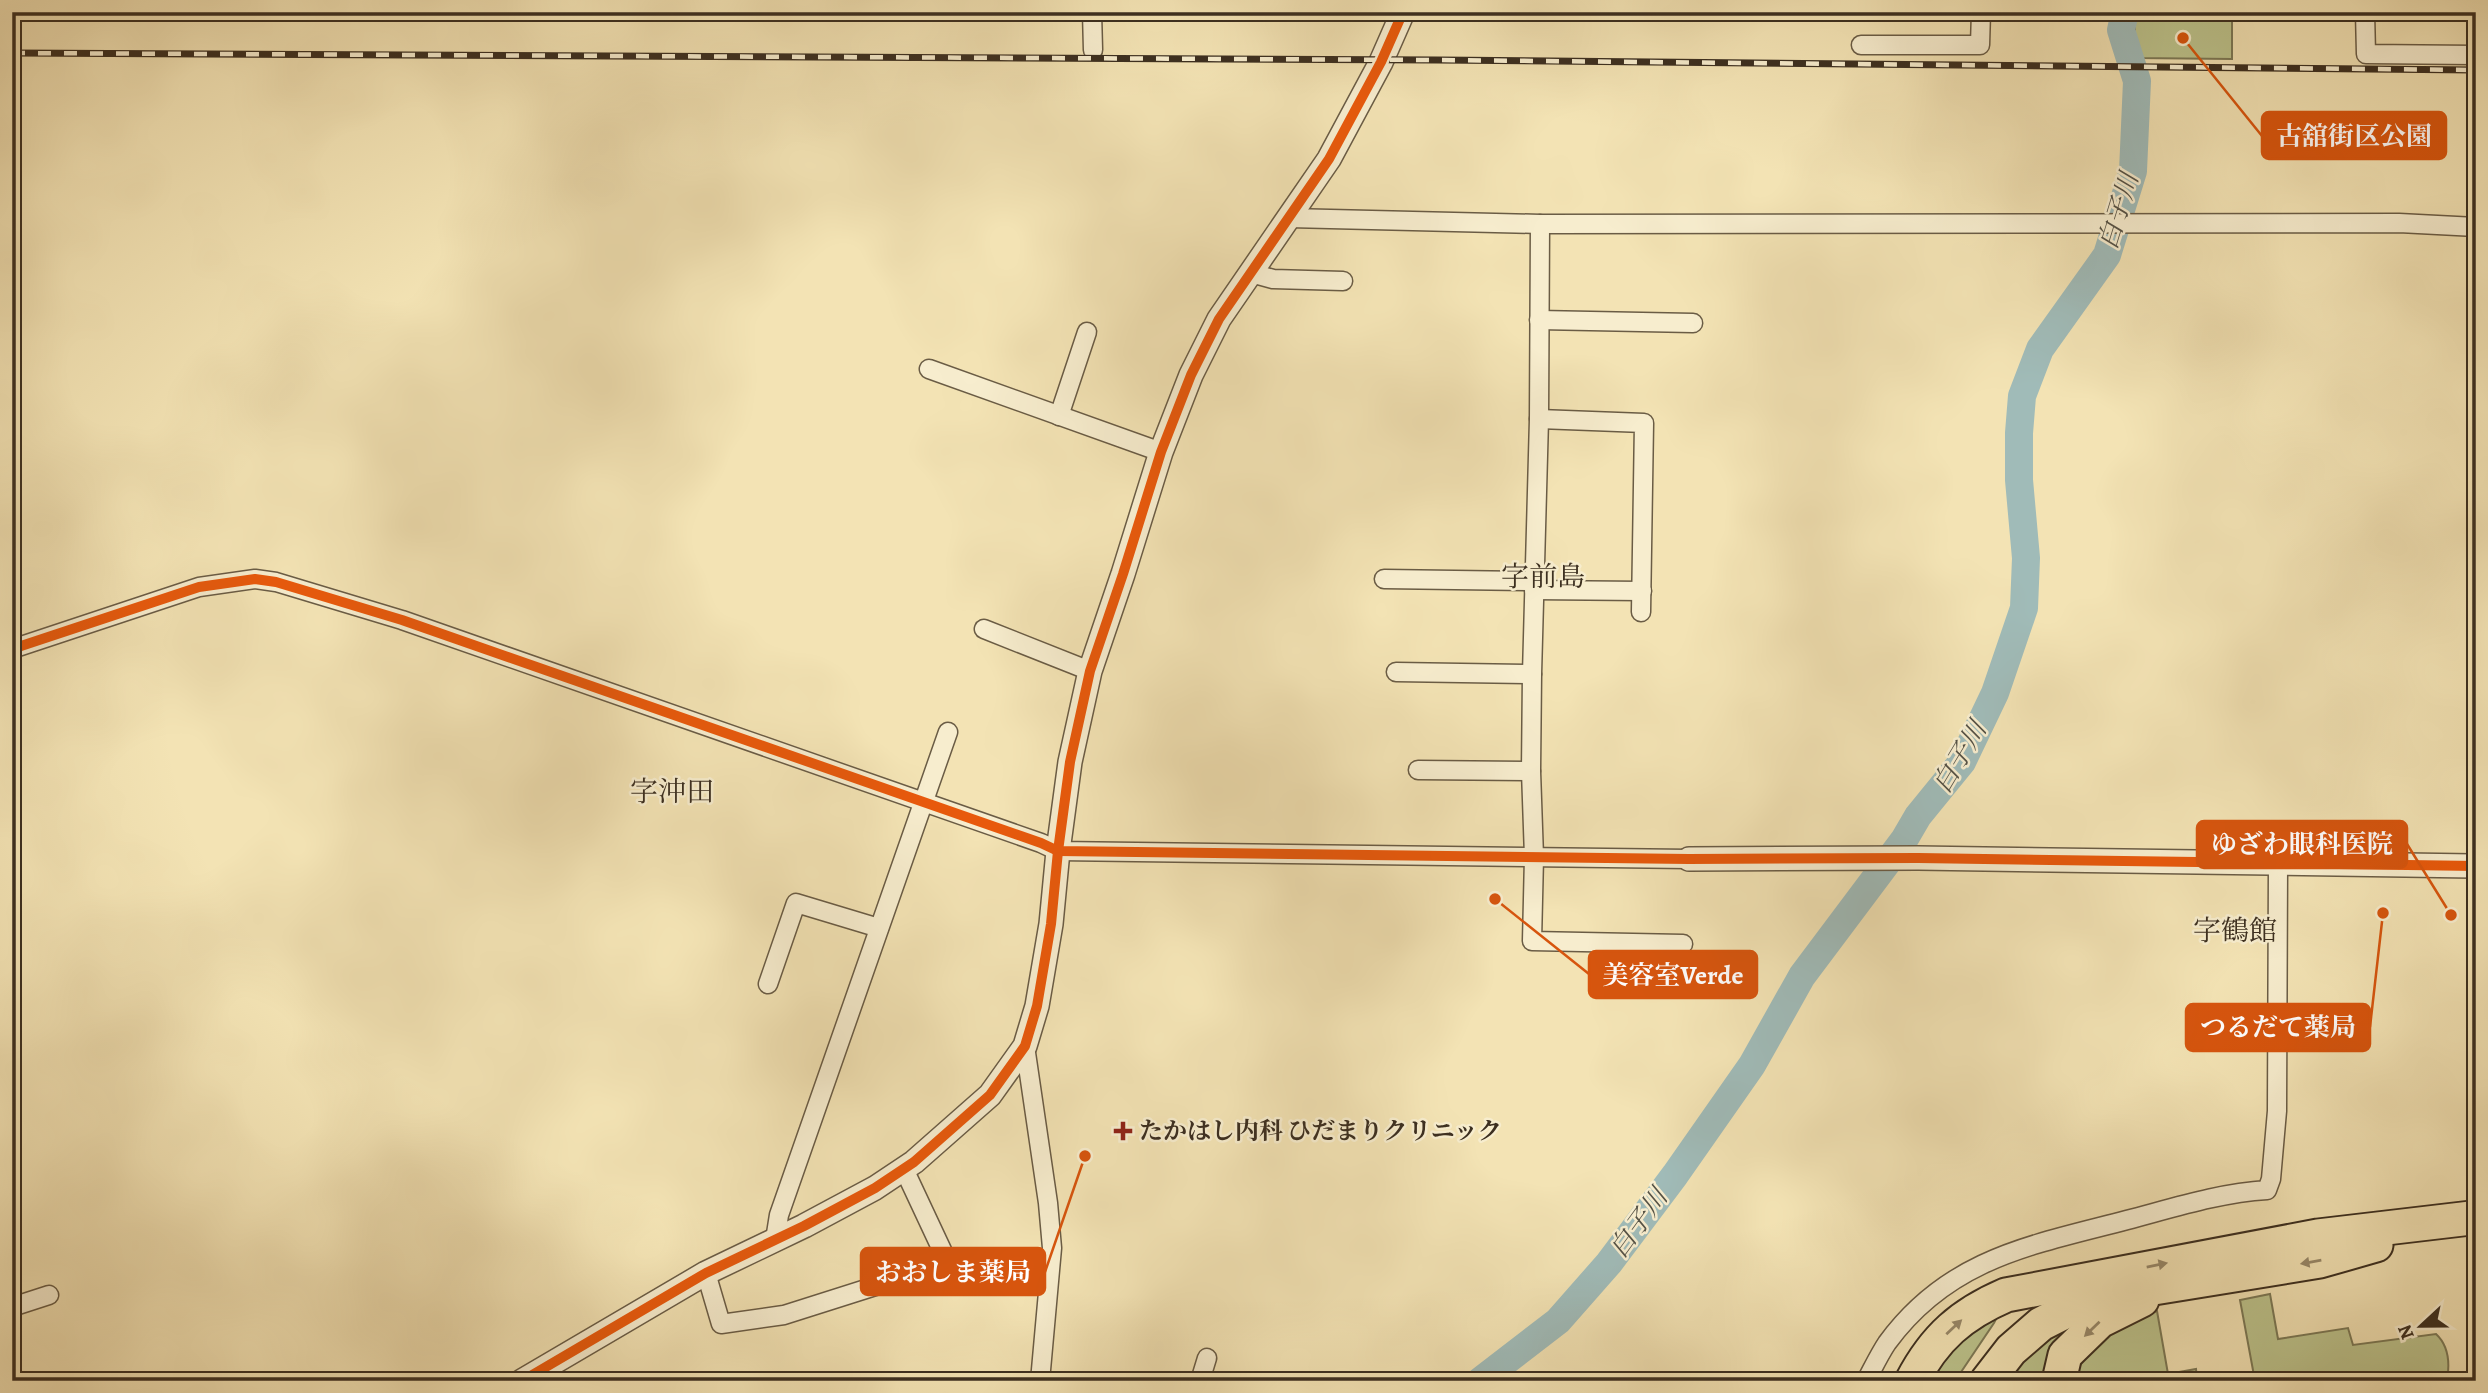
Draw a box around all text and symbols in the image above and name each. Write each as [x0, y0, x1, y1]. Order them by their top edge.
callout: 古舘街区公園 [2262, 112, 2446, 159]
text: 古舘街区公園 [2276, 119, 2432, 154]
water label: 白子川 [2090, 166, 2147, 254]
district label: 字前島 [1501, 558, 1585, 596]
water label: 白子川 [1924, 712, 1996, 800]
district label: 字沖田 [630, 773, 714, 811]
callout: ゆざわ眼科医院 [2197, 821, 2407, 868]
text: ゆざわ眼科医院 [2211, 827, 2393, 862]
district label: 字鶴館 [2193, 912, 2277, 950]
callout: 美容室Verde [1589, 951, 1757, 998]
text: 美容室Verde [1603, 958, 1743, 993]
callout: つるだて薬局 [2186, 1004, 2370, 1051]
text: つるだて薬局 [2200, 1010, 2356, 1045]
place label: たかはし内科 ひだまりクリニック [1139, 1115, 1502, 1147]
marker: たかはし内科 ひだまりクリニック [1113, 1121, 1133, 1141]
water label: 白子川 [1601, 1179, 1677, 1265]
callout: おおしま薬局 [861, 1248, 1045, 1295]
text: おおしま薬局 [875, 1255, 1031, 1290]
one-way arrow [2300, 1257, 2322, 1268]
one-way arrow [2146, 1260, 2168, 1271]
north arrow [2386, 1292, 2456, 1362]
one-way arrow [1945, 1319, 1962, 1336]
one-way arrow [2083, 1321, 2100, 1338]
text: N [2391, 1321, 2421, 1343]

